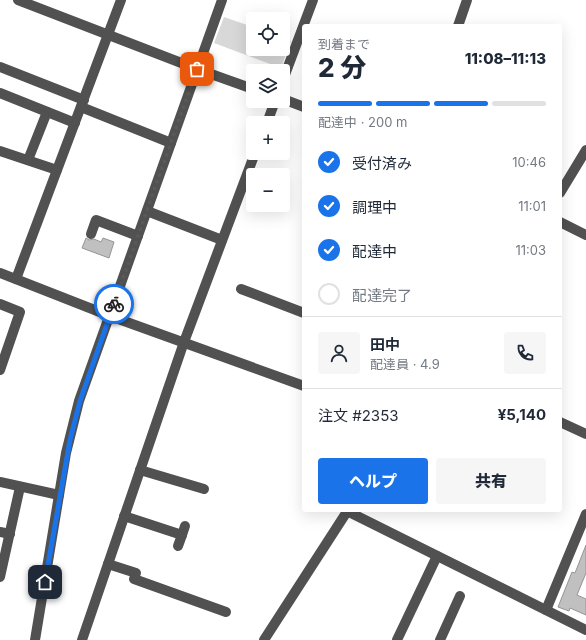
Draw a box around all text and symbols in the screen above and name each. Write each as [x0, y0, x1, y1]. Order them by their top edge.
map controls [246, 12, 290, 212]
button: locate [246, 12, 290, 56]
text: 到着まで [318, 36, 370, 52]
text: 11:08–11:13 [465, 49, 546, 68]
pin [180, 52, 214, 86]
text: 2 分 [318, 52, 366, 83]
icon: bag [186, 58, 208, 80]
button: layers [246, 64, 290, 108]
text: 配達中 · 200 m [318, 114, 407, 130]
button: + [246, 116, 290, 160]
icon: check [318, 151, 340, 173]
text: 受付済み [352, 154, 412, 173]
text: 10:46 [512, 154, 546, 170]
button: − [246, 168, 290, 212]
icon: check [318, 195, 340, 217]
text: 調理中 [352, 198, 397, 217]
text: 11:01 [518, 198, 546, 214]
icon: check [318, 239, 340, 261]
text: 配達中 [352, 242, 397, 261]
text: 11:03 [515, 242, 546, 258]
courier [94, 284, 134, 324]
text: 配達完了 [352, 286, 412, 305]
icon: bike [103, 293, 125, 315]
button: person [318, 332, 360, 374]
button: phone [504, 332, 546, 374]
text: 田中 [370, 335, 400, 354]
text: 配達員 · 4.9 [370, 356, 440, 372]
text: ¥5,140 [498, 405, 546, 424]
text: 注文 #2353 [318, 406, 399, 425]
button: ヘルプ [318, 458, 428, 504]
button: 共有 [436, 458, 546, 504]
pin [28, 565, 62, 599]
icon: home [34, 571, 56, 593]

